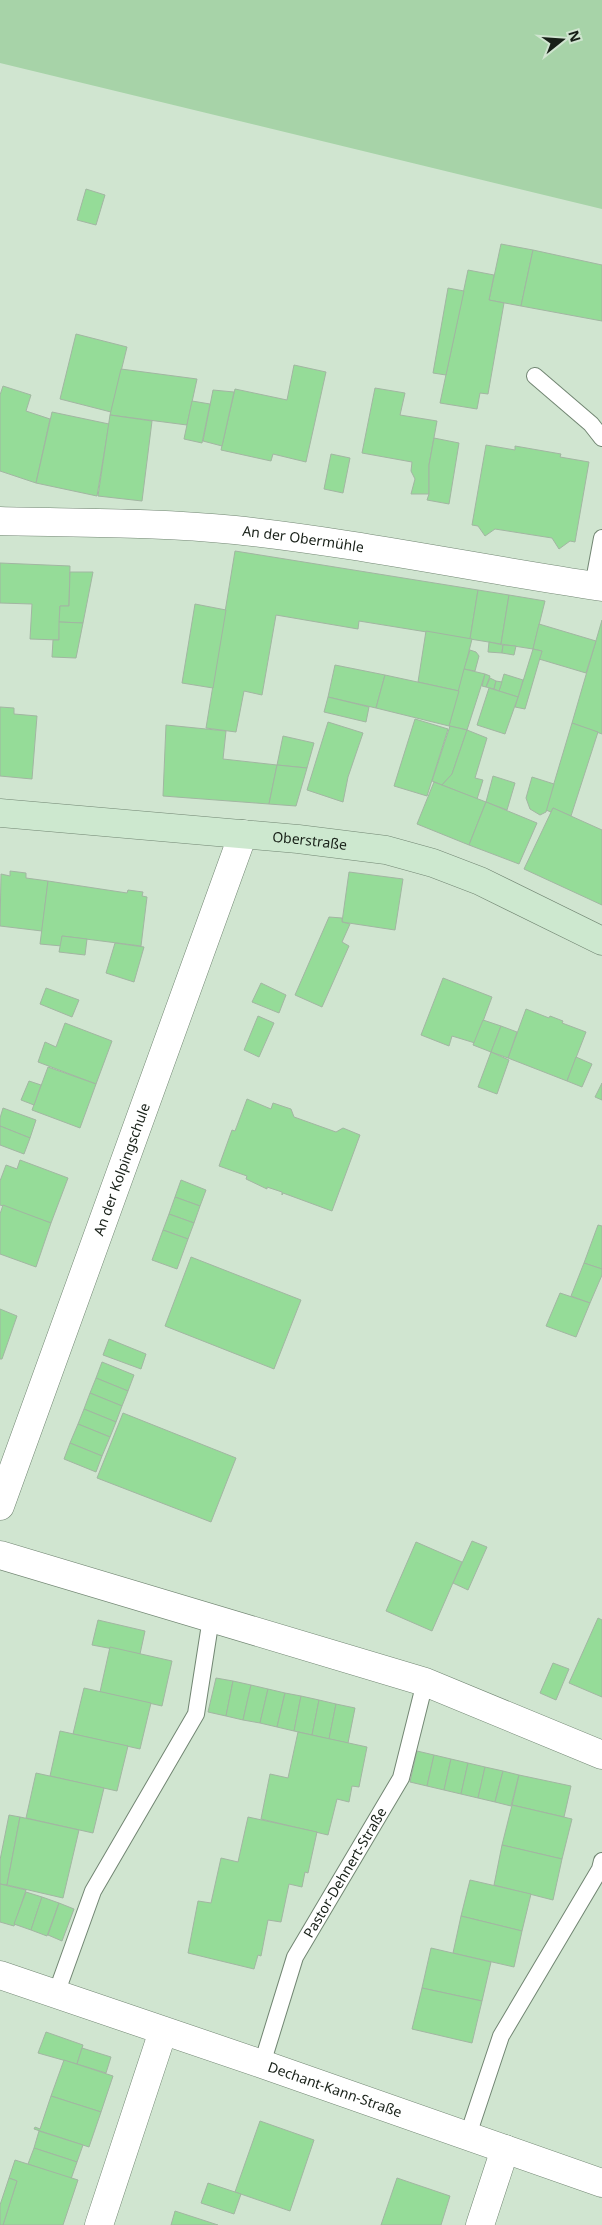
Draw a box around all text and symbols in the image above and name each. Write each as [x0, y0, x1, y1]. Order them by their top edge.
north arrow [537, 15, 587, 65]
text: N [564, 28, 586, 44]
street label: An der Obermühle [242, 521, 365, 556]
street label: Oberstraße [272, 827, 348, 854]
street label: An der Kolpingschule [89, 1100, 154, 1238]
street label: Pastor-Dehnert-Straße [299, 1804, 391, 1941]
street label: Dechant-Kann-Straße [266, 2057, 405, 2121]

